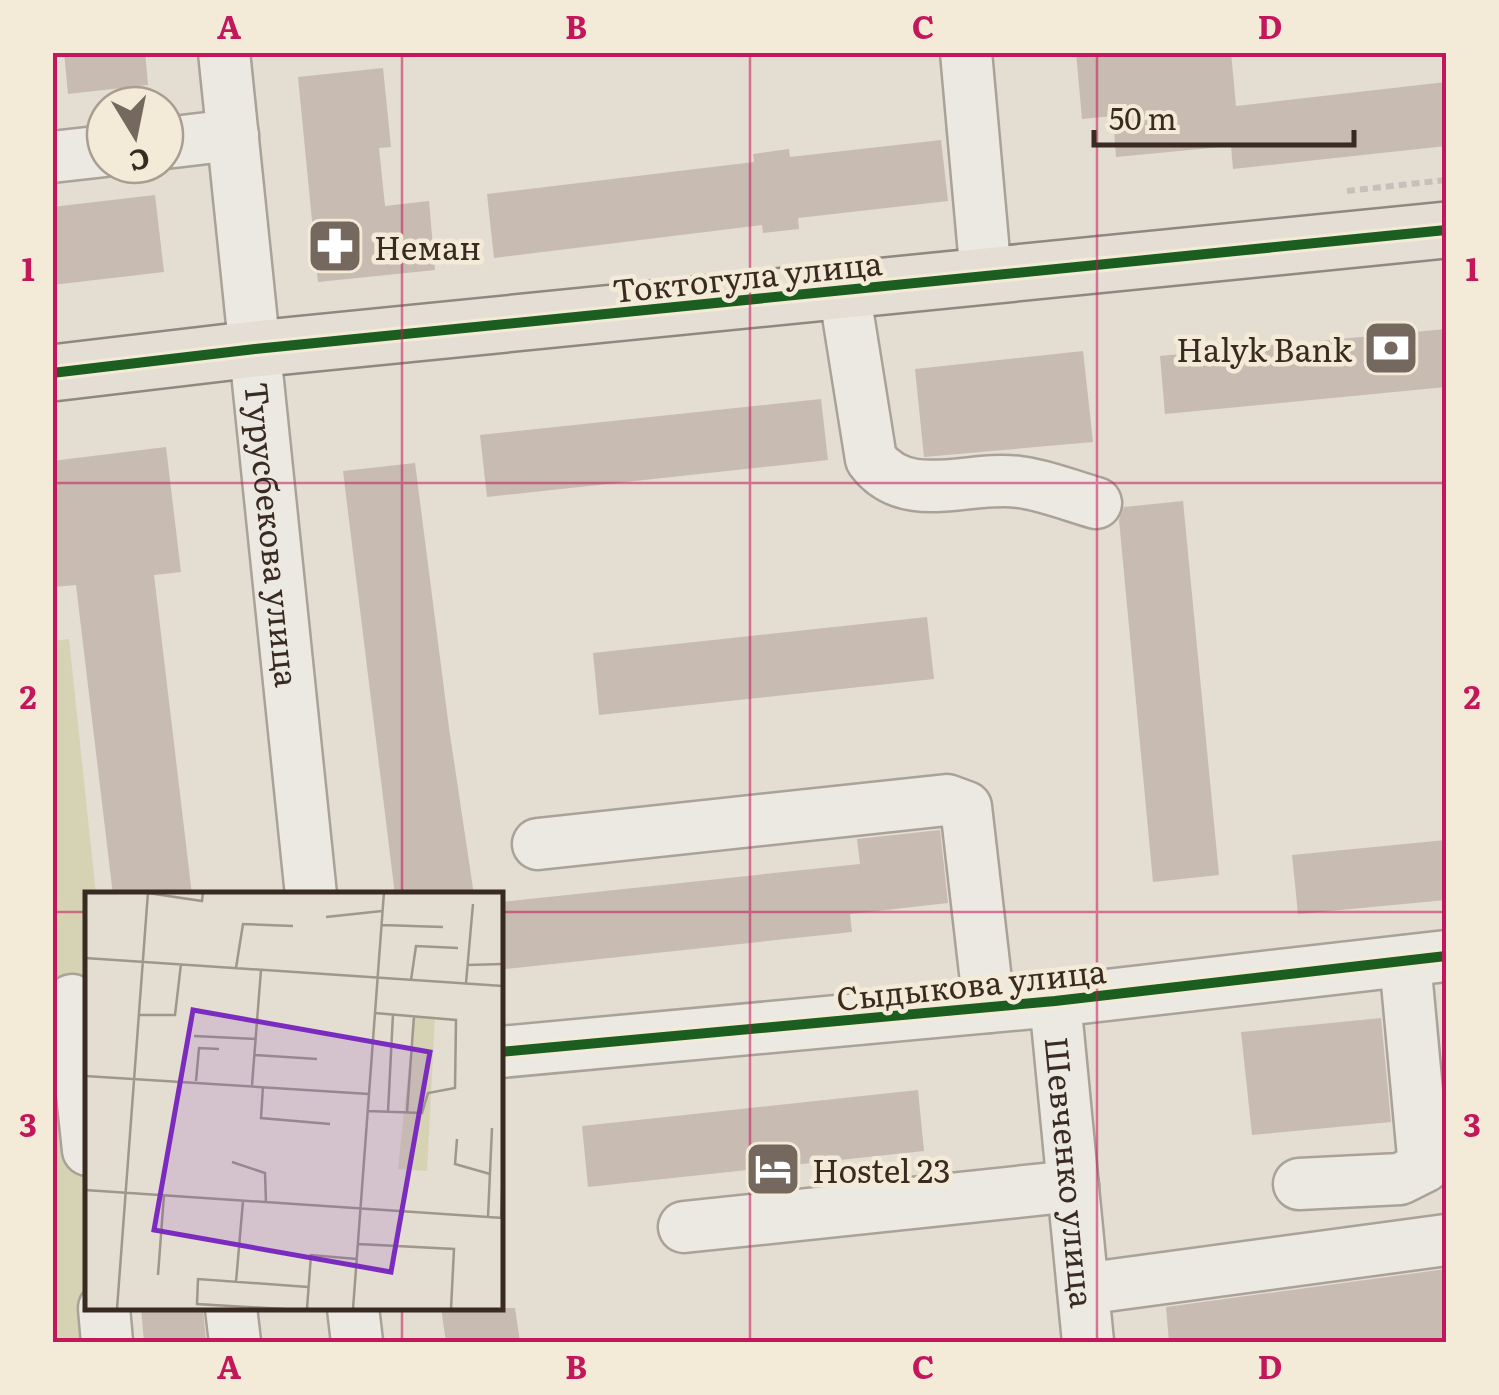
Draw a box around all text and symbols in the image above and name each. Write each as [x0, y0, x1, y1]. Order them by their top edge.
text: A [217, 1, 241, 49]
text: B [565, 1, 587, 49]
text: C [912, 1, 934, 49]
text: D [1258, 1, 1282, 49]
north arrow [85, 85, 185, 185]
scale bar [1094, 85, 1354, 147]
text: 50 m [1109, 95, 1177, 139]
text: С [126, 139, 153, 184]
pharmacy icon: Неман [305, 216, 365, 276]
place label: Неман [374, 222, 481, 270]
street label: Токтогула улица [610, 237, 885, 313]
text: 1 [21, 243, 35, 291]
text: 1 [1465, 243, 1479, 291]
bank icon: Halyk Bank [1361, 318, 1421, 378]
place label: Halyk Bank [1176, 324, 1353, 372]
street label: Турусбекова улица [234, 380, 313, 690]
text: 2 [19, 671, 37, 719]
text: 2 [1463, 671, 1481, 719]
inset map [85, 892, 502, 1310]
street label: Сыдыкова улица [834, 945, 1109, 1021]
street label: Шевченко улица [1035, 1035, 1109, 1311]
text: 3 [19, 1099, 37, 1147]
text: 3 [1463, 1099, 1481, 1147]
hotel icon: Hostel 23 [743, 1139, 803, 1199]
place label: Hostel 23 [812, 1145, 951, 1193]
text: A [217, 1341, 241, 1389]
text: B [565, 1341, 587, 1389]
text: C [912, 1341, 934, 1389]
text: D [1258, 1341, 1282, 1389]

